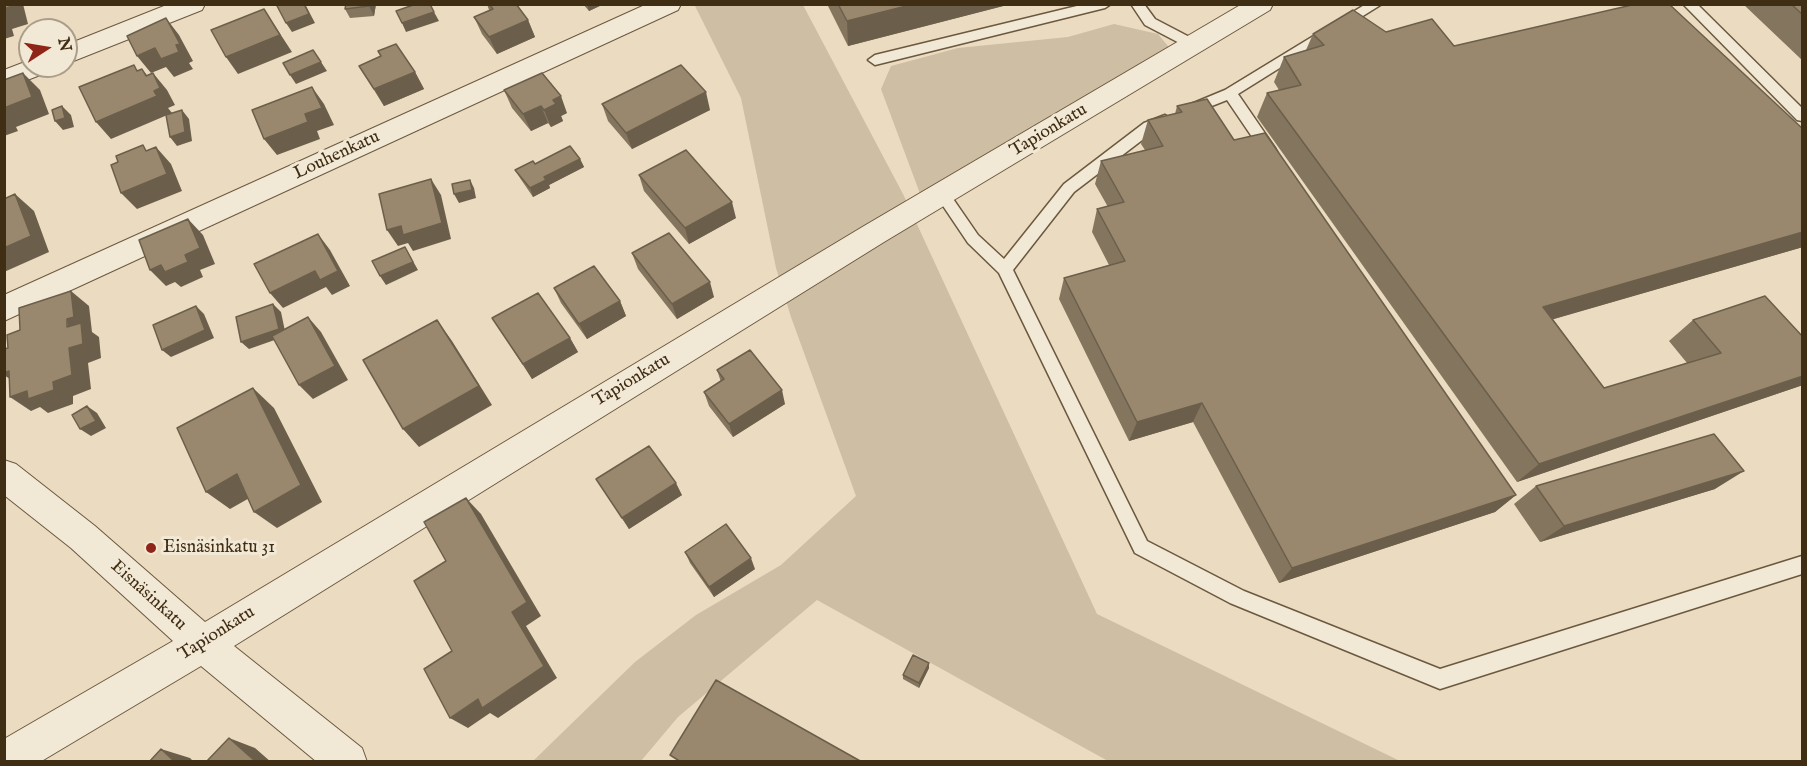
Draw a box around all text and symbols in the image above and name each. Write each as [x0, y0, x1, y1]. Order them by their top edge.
north arrow [18, 18, 78, 78]
text: N [52, 36, 75, 54]
street label: Tapionkatu [1007, 100, 1091, 162]
street label: Louhenkatu [291, 127, 383, 185]
street label: Tapionkatu [590, 350, 674, 412]
place label: Eisnäsinkatu 31 [163, 537, 275, 559]
marker: Eisnäsinkatu 31 [144, 541, 158, 555]
street label: Eisnäsinkatu [106, 556, 190, 636]
street label: Tapionkatu [175, 602, 259, 666]

